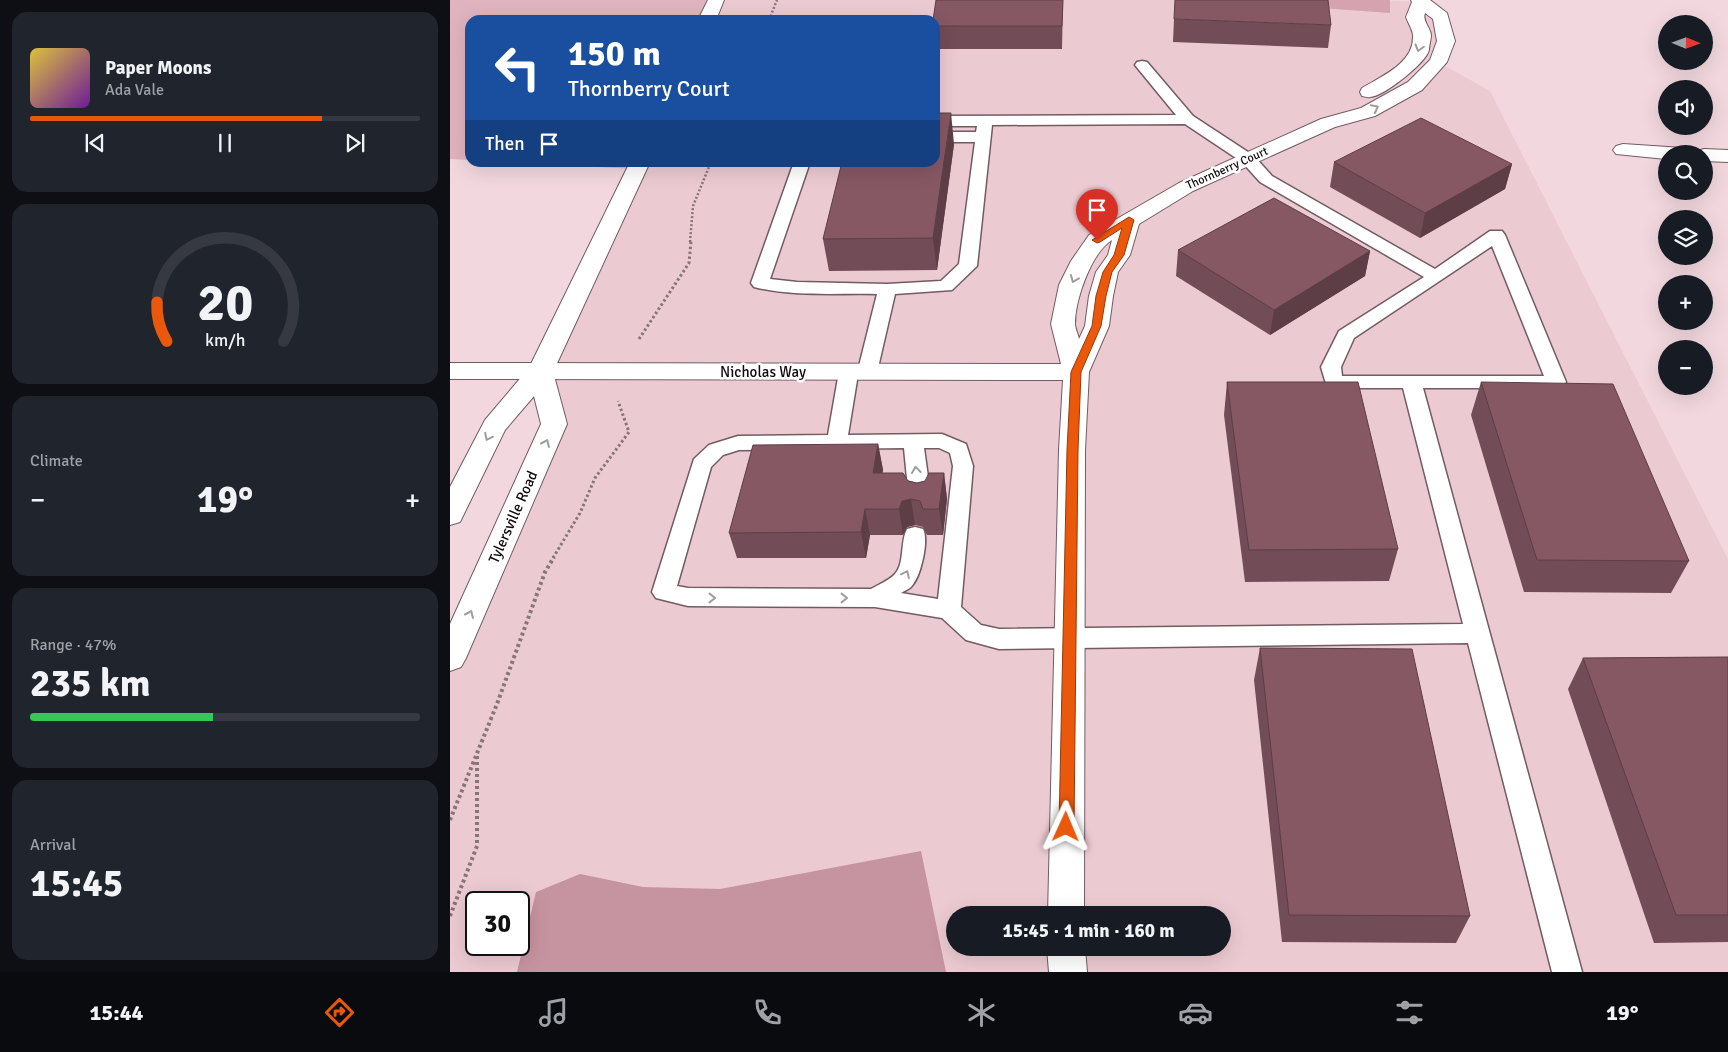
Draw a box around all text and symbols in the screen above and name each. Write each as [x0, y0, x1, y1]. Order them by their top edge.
north arrow [1658, 15, 1712, 70]
map controls [1658, 15, 1713, 395]
text: 150 m [568, 32, 661, 75]
icon: left [485, 35, 550, 100]
one-way arrow [1414, 43, 1424, 52]
text: Paper Moons [105, 56, 211, 80]
text: Thornberry Court [568, 75, 730, 102]
text: Ada Vale [105, 80, 164, 100]
button: sound [1658, 80, 1713, 135]
one-way arrow [1369, 104, 1378, 114]
icon: previous [81, 129, 109, 157]
icon: pause [211, 129, 239, 157]
icon: next [341, 129, 369, 157]
icon: arrive [535, 130, 563, 158]
text: Then [485, 132, 525, 156]
street label: Thornberry Court [1184, 144, 1271, 193]
button: search [1658, 145, 1713, 200]
pin [1076, 189, 1118, 240]
icon: arrive [1083, 196, 1111, 224]
button: layers [1658, 210, 1713, 265]
text: 20 [197, 271, 253, 335]
one-way arrow [1069, 274, 1080, 283]
button: + [1658, 275, 1713, 330]
text: km/h [205, 329, 245, 351]
button: − [1658, 340, 1713, 395]
street label: Nicholas Way [720, 363, 806, 381]
one-way arrow [484, 432, 494, 441]
one-way arrow [539, 439, 550, 448]
text: Climate [30, 451, 83, 471]
one-way arrow [911, 466, 922, 474]
street label: Tylersville Road [485, 468, 541, 566]
text: 19° [197, 476, 253, 523]
text: − [30, 483, 45, 517]
text: + [405, 483, 420, 517]
one-way arrow [899, 570, 909, 579]
one-way arrow [709, 592, 717, 603]
one-way arrow [840, 593, 848, 603]
one-way arrow [463, 610, 474, 619]
text: Range · 47% [30, 635, 116, 655]
text: 235 km [30, 660, 151, 707]
position arrow [1039, 800, 1091, 852]
text: Arrival [30, 835, 76, 855]
text: 15:45 [30, 860, 123, 907]
speed limit sign: 30 [465, 891, 530, 956]
text: 15:45 · 1 min · 160 m [1002, 919, 1175, 943]
icon: directions [322, 995, 357, 1030]
icon: music [536, 995, 571, 1030]
icon: phone [750, 995, 785, 1030]
icon: climate [964, 995, 999, 1030]
icon: car [1178, 995, 1213, 1030]
icon: filters [1392, 995, 1427, 1030]
text: 15:44 [89, 999, 143, 1026]
text: 19° [1606, 999, 1638, 1026]

